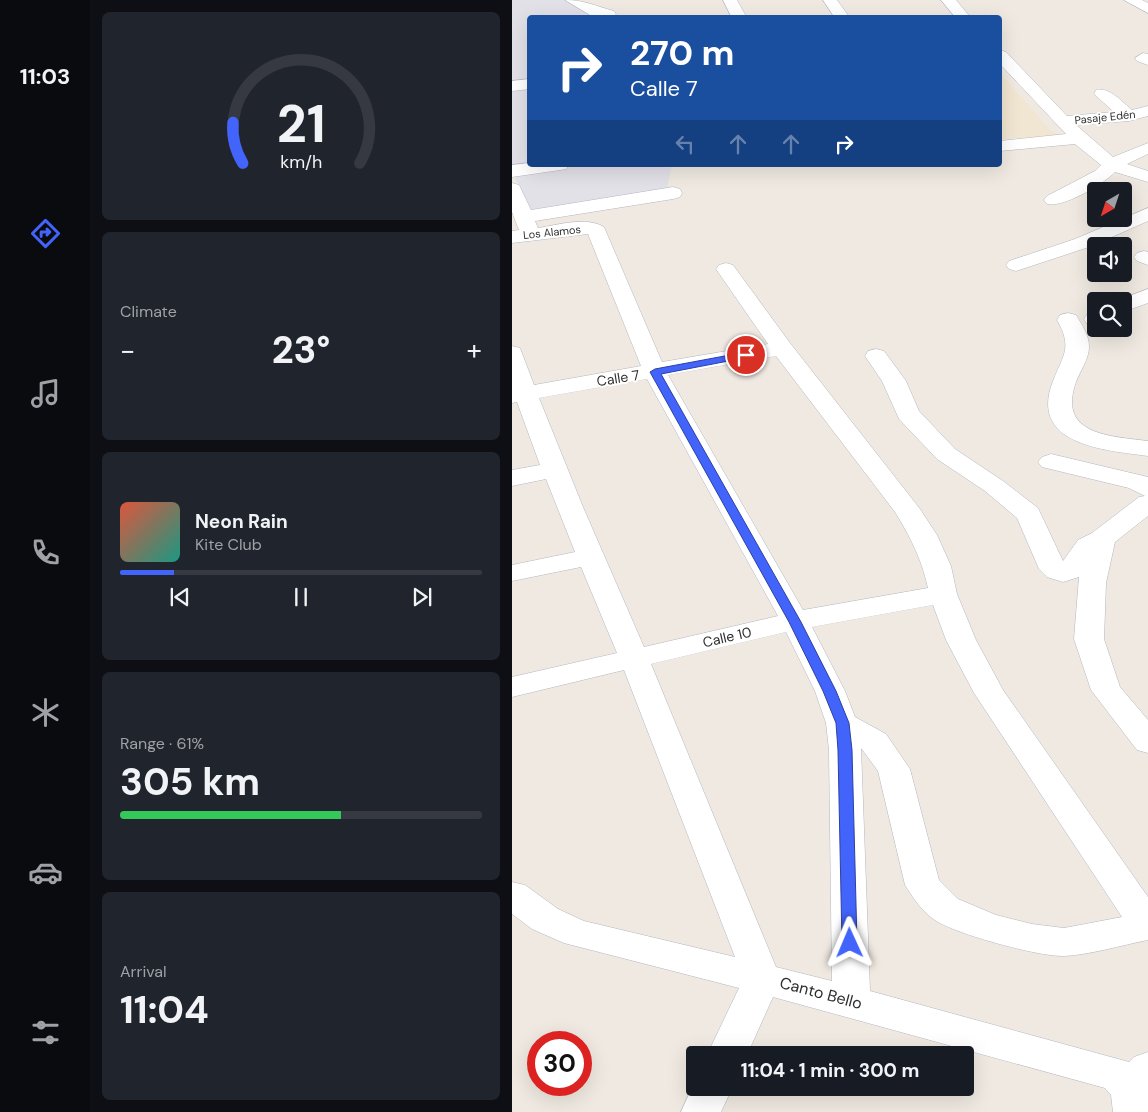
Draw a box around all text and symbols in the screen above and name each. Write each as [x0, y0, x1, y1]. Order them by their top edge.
text: 270 m [630, 30, 734, 76]
icon: right [547, 35, 612, 100]
text: 11:03 [20, 62, 70, 91]
text: Calle 7 [630, 74, 698, 103]
text: 21 [277, 90, 325, 158]
street label: Pasaje Edén [1074, 107, 1136, 127]
icon: left [671, 130, 699, 158]
icon: ahead [724, 130, 752, 158]
icon: ahead [777, 130, 805, 158]
icon: right [830, 130, 858, 158]
text: km/h [280, 150, 322, 174]
north arrow [1087, 182, 1132, 228]
map controls [1087, 182, 1132, 337]
icon: directions [28, 216, 63, 251]
street label: Los Alamos [522, 222, 582, 242]
button: sound [1087, 237, 1132, 282]
button: search [1087, 292, 1132, 337]
text: Climate [120, 301, 177, 322]
text: 23° [272, 325, 330, 375]
text: − [120, 332, 135, 369]
text: + [467, 332, 482, 369]
pin [725, 334, 767, 376]
icon: arrive [732, 341, 760, 369]
street label: Calle 7 [595, 366, 641, 390]
icon: music [28, 376, 63, 411]
text: Neon Rain [195, 509, 288, 534]
text: Kite Club [195, 534, 262, 555]
icon: phone [28, 535, 63, 570]
icon: previous [166, 583, 194, 611]
icon: pause [287, 583, 315, 611]
icon: next [408, 583, 436, 611]
street label: Calle 10 [701, 623, 753, 651]
icon: climate [28, 695, 63, 730]
text: Range · 61% [120, 733, 204, 754]
text: 305 km [120, 757, 260, 807]
icon: car [28, 855, 63, 890]
position arrow [823, 916, 875, 968]
text: Arrival [120, 961, 167, 982]
street label: Canto Bello [777, 972, 865, 1014]
text: 11:04 [120, 985, 209, 1035]
icon: filters [28, 1015, 63, 1050]
speed limit sign: 30 [527, 1031, 592, 1096]
text: 11:04 · 1 min · 300 m [741, 1058, 919, 1083]

